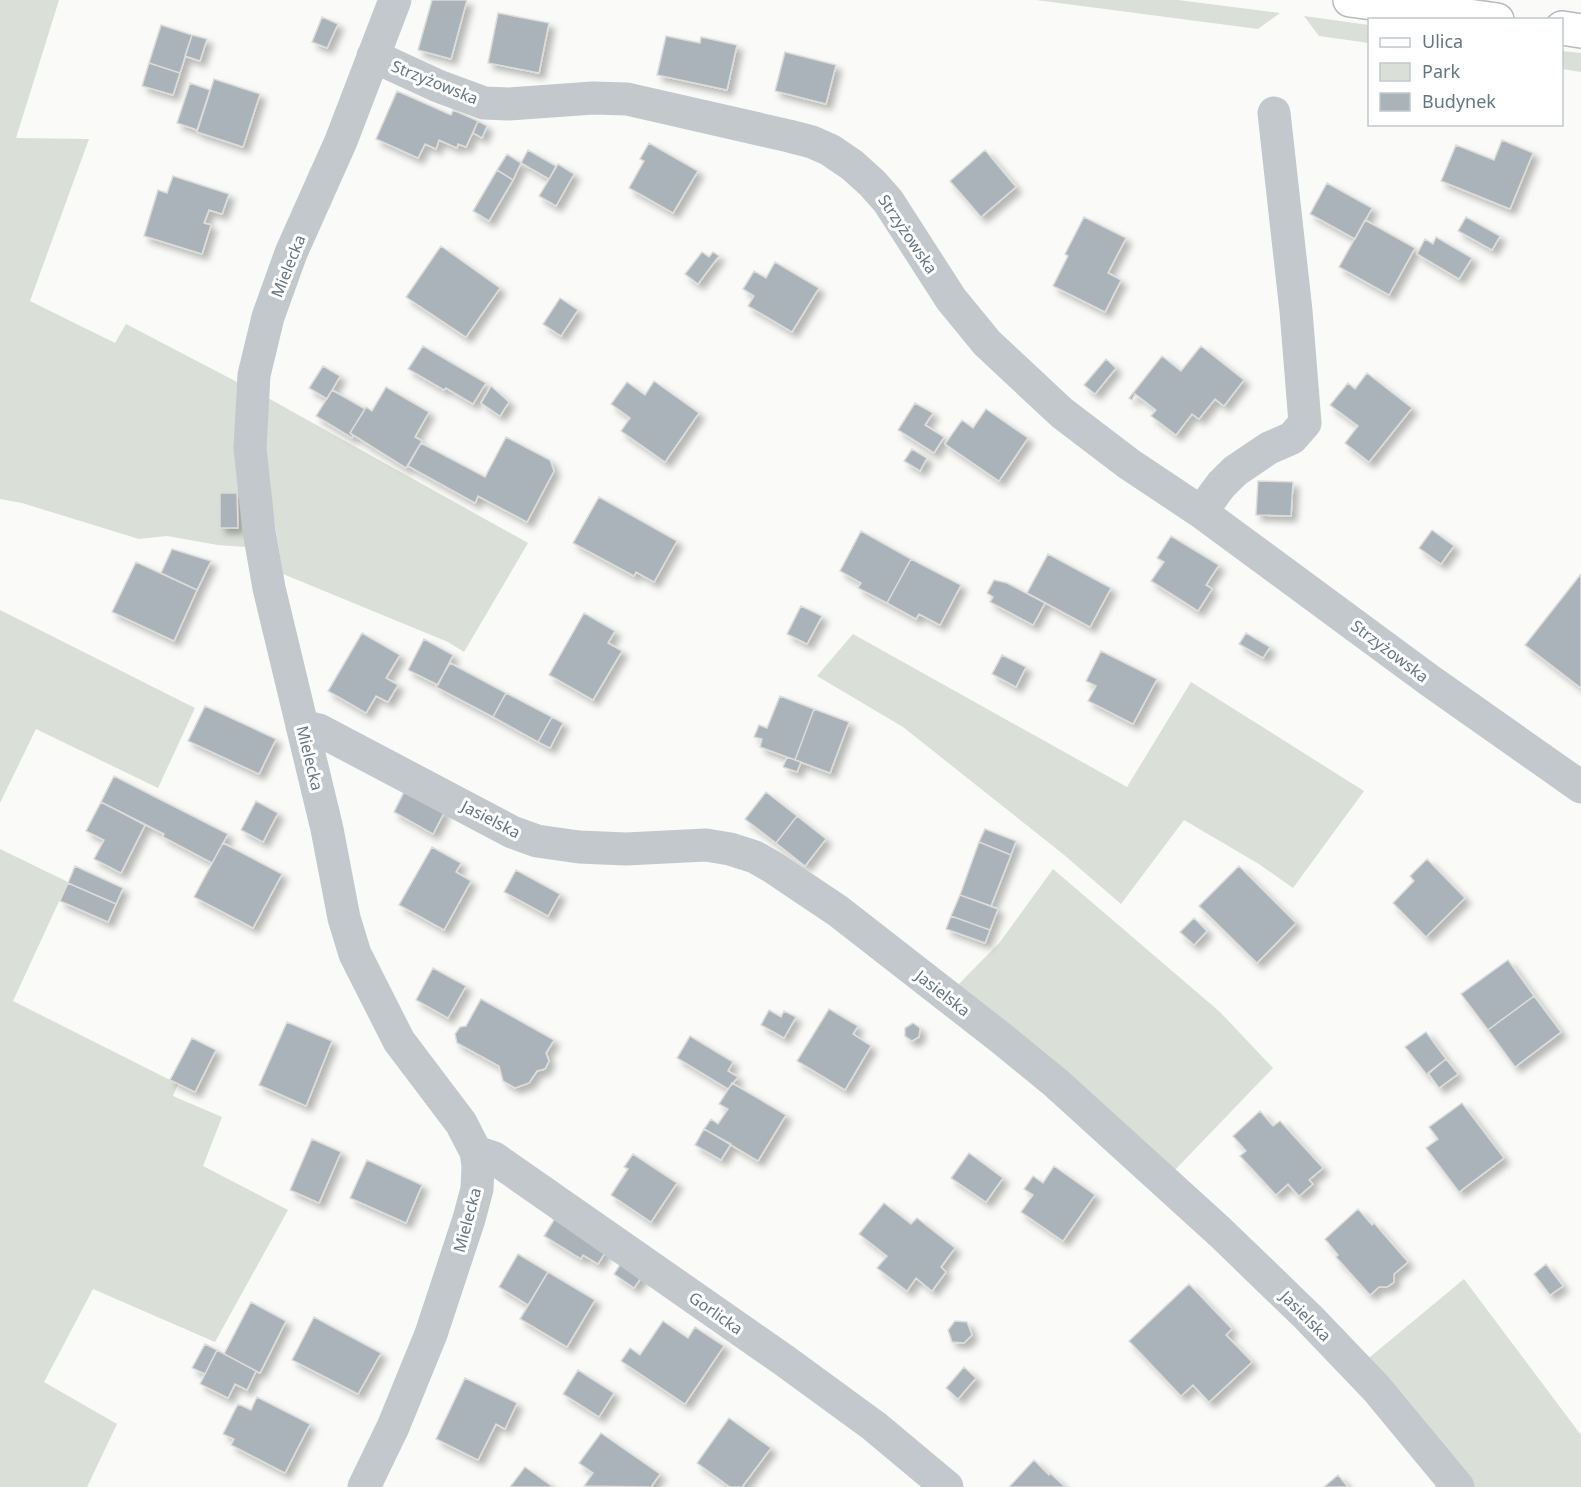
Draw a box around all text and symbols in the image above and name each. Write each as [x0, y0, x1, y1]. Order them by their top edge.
legend [1368, 18, 1563, 126]
text: Ulica [1422, 29, 1463, 53]
street label: Strzyżowska [388, 55, 482, 109]
text: Park [1422, 59, 1460, 83]
text: Budynek [1422, 89, 1496, 113]
street label: Strzyżowska [873, 190, 943, 278]
street label: Mielecka [265, 231, 311, 301]
street label: Strzyżowska [1347, 615, 1433, 687]
street label: Mielecka [291, 723, 329, 793]
street label: Jasielska [456, 794, 524, 843]
street label: Jasielska [910, 964, 975, 1021]
street label: Mielecka [448, 1185, 486, 1255]
street label: Jasielska [1274, 1284, 1336, 1346]
street label: Gorlicka [685, 1286, 747, 1340]

